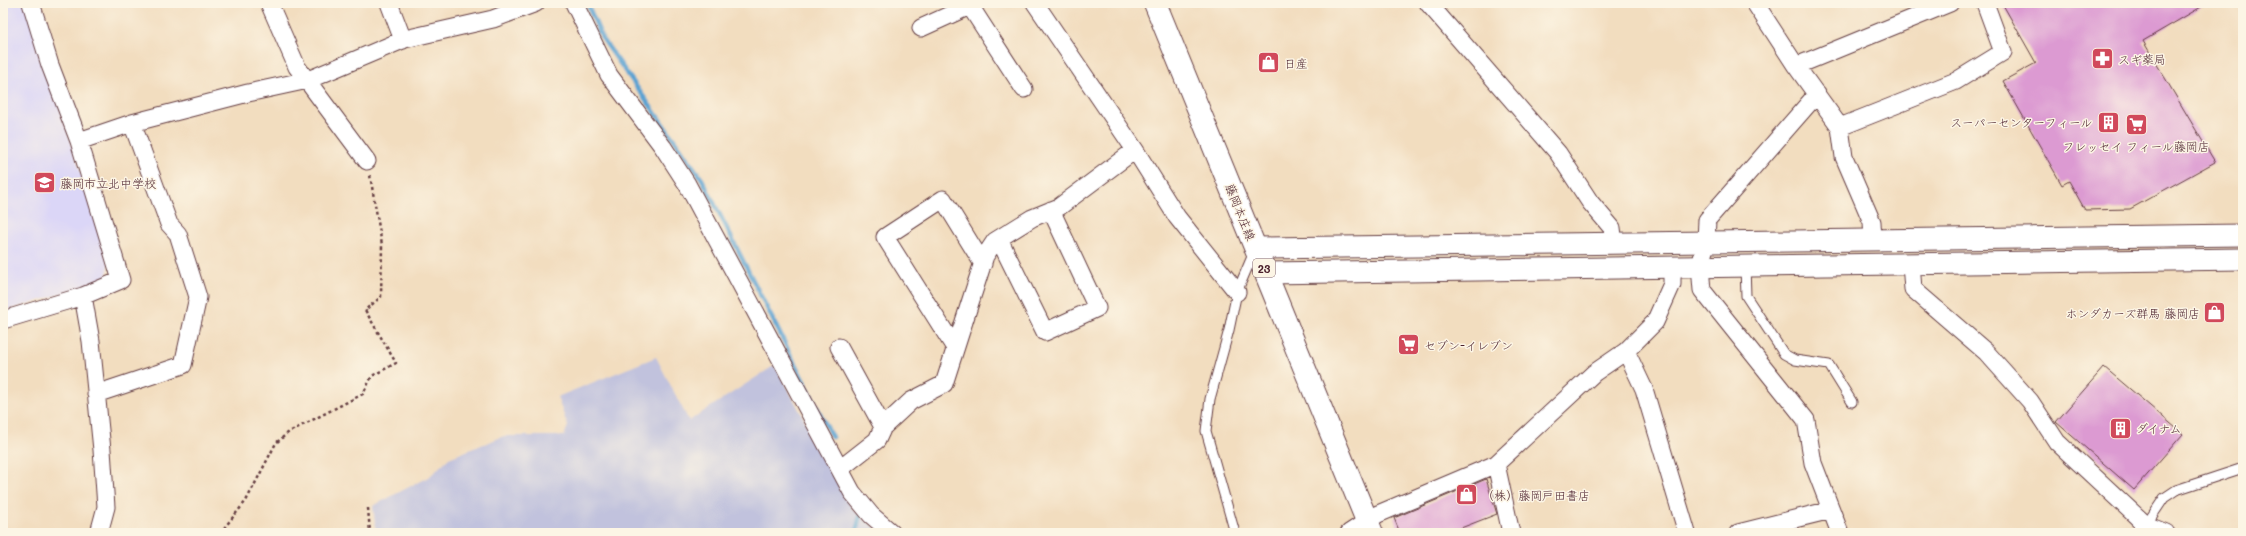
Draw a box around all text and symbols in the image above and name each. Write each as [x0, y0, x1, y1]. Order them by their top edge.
pharmacy icon: スギ薬局 [2089, 46, 2115, 72]
shop icon: 日産 [1256, 50, 1282, 76]
place label: スギ薬局 [2118, 51, 2166, 67]
place label: 日産 [1284, 55, 1308, 71]
building icon: スーパーセンターフィール [2095, 109, 2121, 135]
supermarket icon: フレッセイ フィール藤岡店 [2123, 112, 2149, 138]
place label: スーパーセンターフィール [1950, 114, 2092, 130]
place label: フレッセイ フィール藤岡店 [2062, 138, 2210, 154]
school or university icon: 藤岡市立北中学校 [31, 170, 57, 196]
place label: 藤岡市立北中学校 [60, 175, 156, 191]
street label: 藤岡本庄線 [1222, 181, 1260, 243]
road number: 23 [1253, 259, 1275, 277]
shop icon: ホンダカーズ群馬 藤岡店 [2202, 300, 2228, 326]
place label: ホンダカーズ群馬 藤岡店 [2066, 305, 2200, 321]
supermarket icon: セブン-イレブン [1395, 332, 1421, 358]
place label: セブン-イレブン [1424, 337, 1513, 353]
building icon: ダイナム [2107, 415, 2133, 441]
place label: ダイナム [2136, 420, 2182, 436]
shop icon: （株）藤岡戸田書店 [1453, 482, 1479, 508]
place label: （株）藤岡戸田書店 [1482, 487, 1590, 503]

